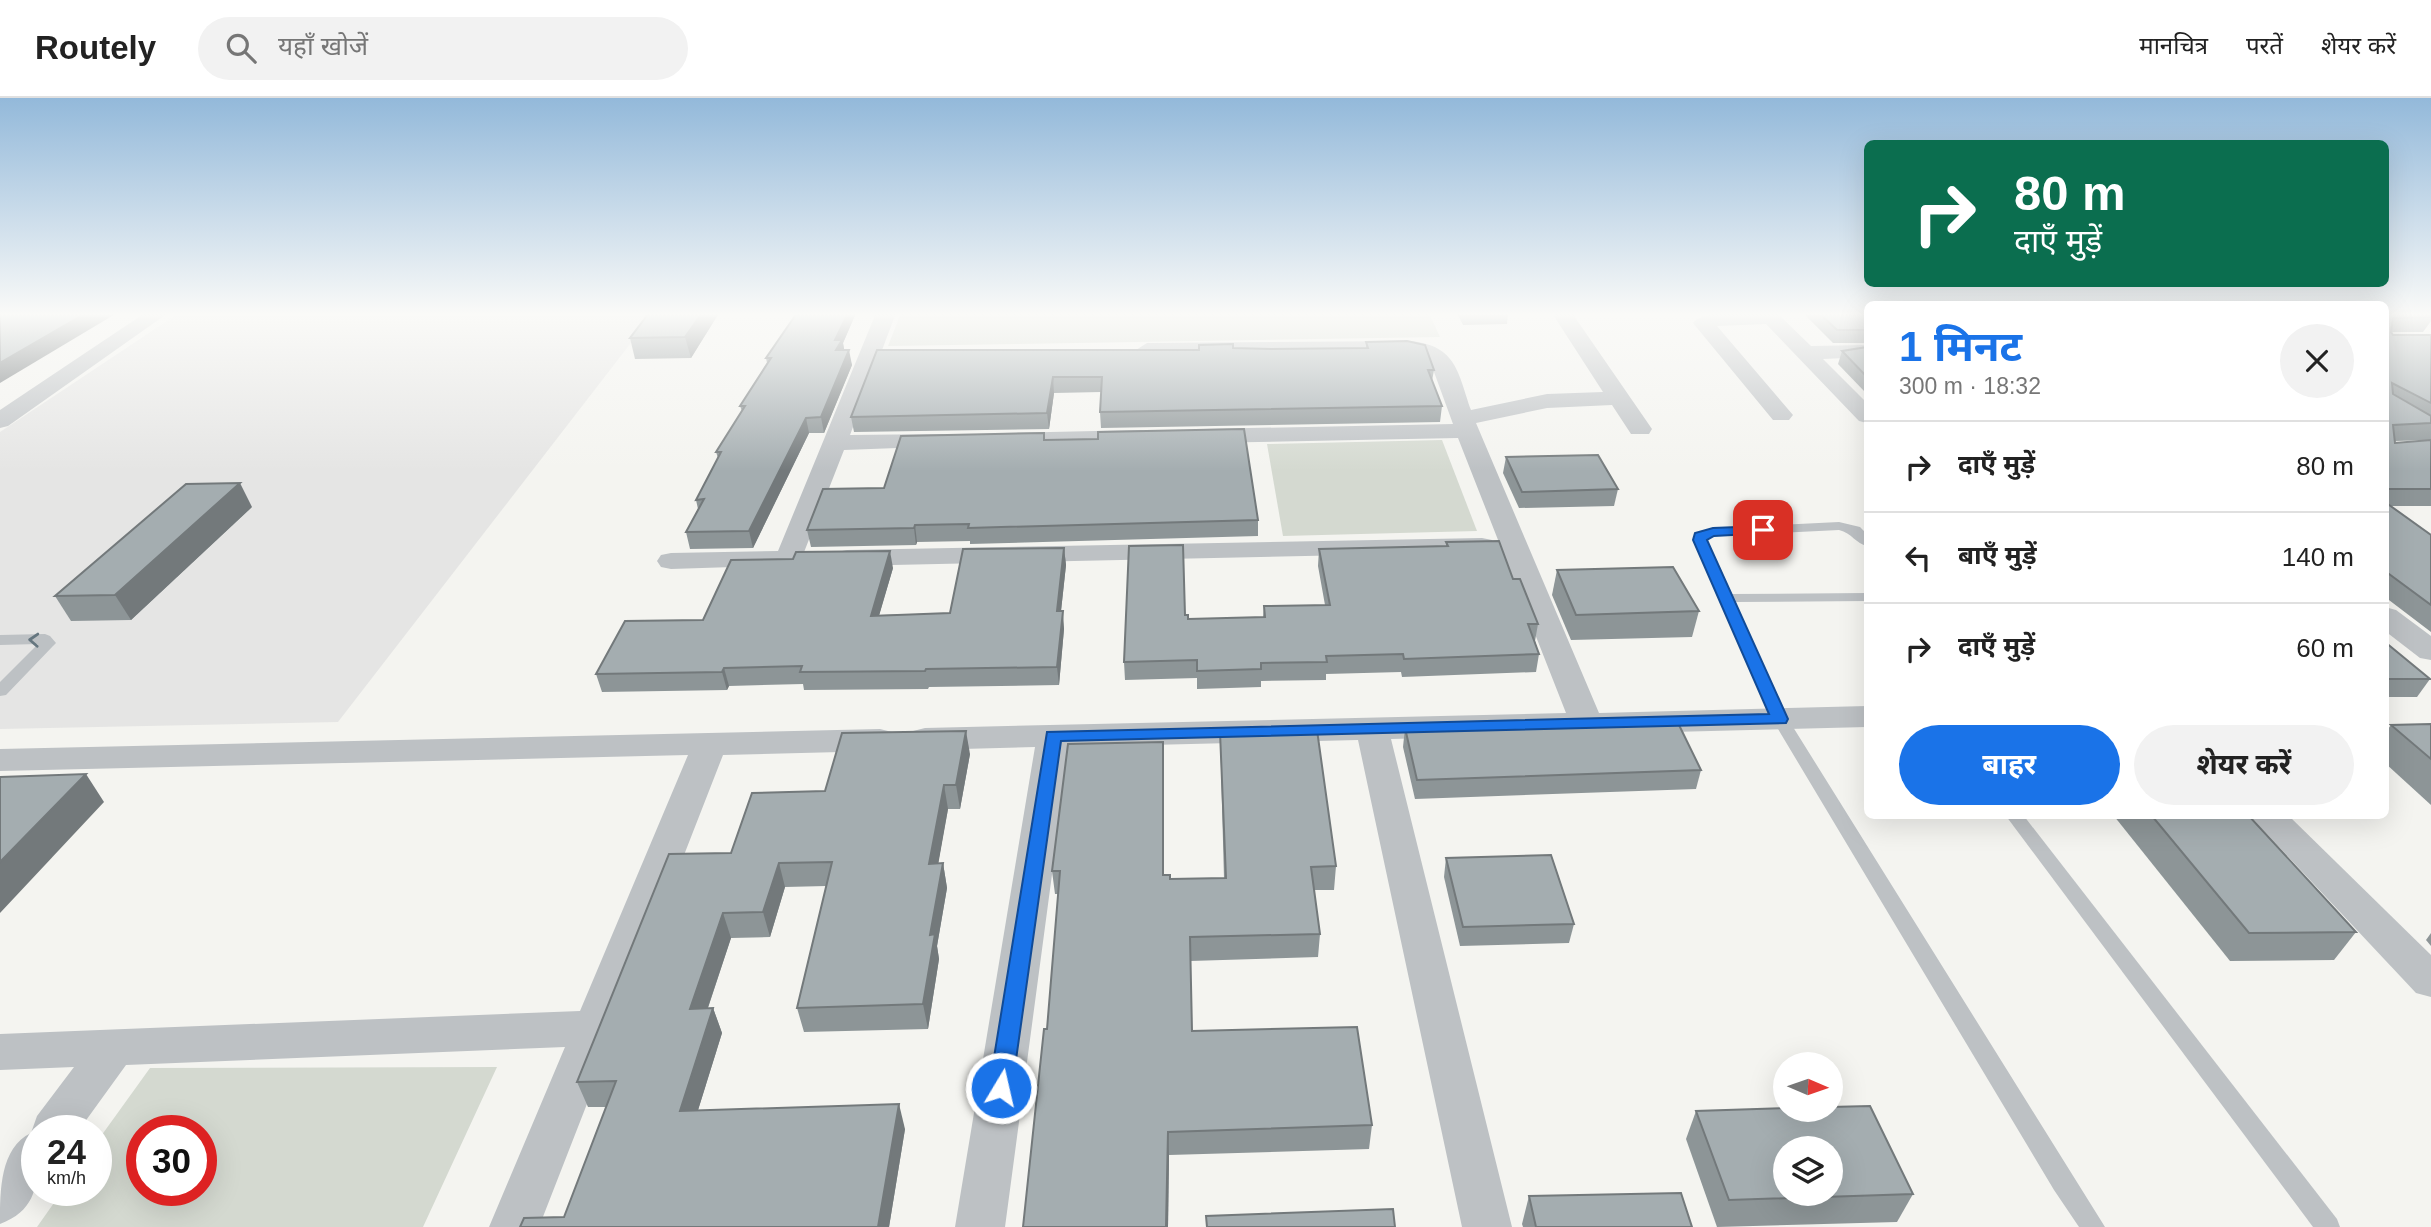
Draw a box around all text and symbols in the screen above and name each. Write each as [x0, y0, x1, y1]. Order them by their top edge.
search box [198, 17, 688, 80]
text: Routely [35, 29, 156, 66]
icon: search [222, 29, 260, 67]
text: यहाँ खोजें [278, 31, 368, 61]
text: मानचित्र [2139, 32, 2208, 59]
text: परतें [2246, 32, 2283, 59]
text: शेयर करें [2321, 32, 2396, 59]
text: 80 m [2014, 166, 2126, 220]
icon: right [1899, 168, 1990, 259]
text: दाएँ मुड़ें [2014, 223, 2102, 259]
text: 1 मिनट [1899, 323, 2022, 370]
button: close [2280, 324, 2354, 398]
text: 300 m · 18:32 [1899, 373, 2041, 399]
icon: right [1899, 448, 1937, 486]
text: दाएँ मुड़ें [1958, 449, 2035, 479]
text: 80 m [2296, 451, 2354, 481]
pin [1733, 500, 1793, 560]
icon: arrive [1744, 511, 1782, 549]
icon: left [1899, 539, 1937, 577]
text: बाएँ मुड़ें [1958, 540, 2037, 570]
text: 140 m [2282, 542, 2354, 572]
icon: right [1899, 630, 1937, 668]
text: दाएँ मुड़ें [1958, 631, 2035, 661]
one-way arrow [28, 632, 39, 647]
text: 60 m [2296, 633, 2354, 663]
button: बाहर [1899, 725, 2120, 805]
button: शेयर करें [2134, 725, 2354, 805]
position arrow [964, 1051, 1038, 1125]
north arrow [1773, 1052, 1843, 1122]
map controls [1773, 1052, 1843, 1206]
speed limit sign: 30 [126, 1115, 217, 1206]
text: 24 [47, 1132, 86, 1171]
button: layers [1773, 1136, 1843, 1206]
text: km/h [47, 1168, 86, 1188]

